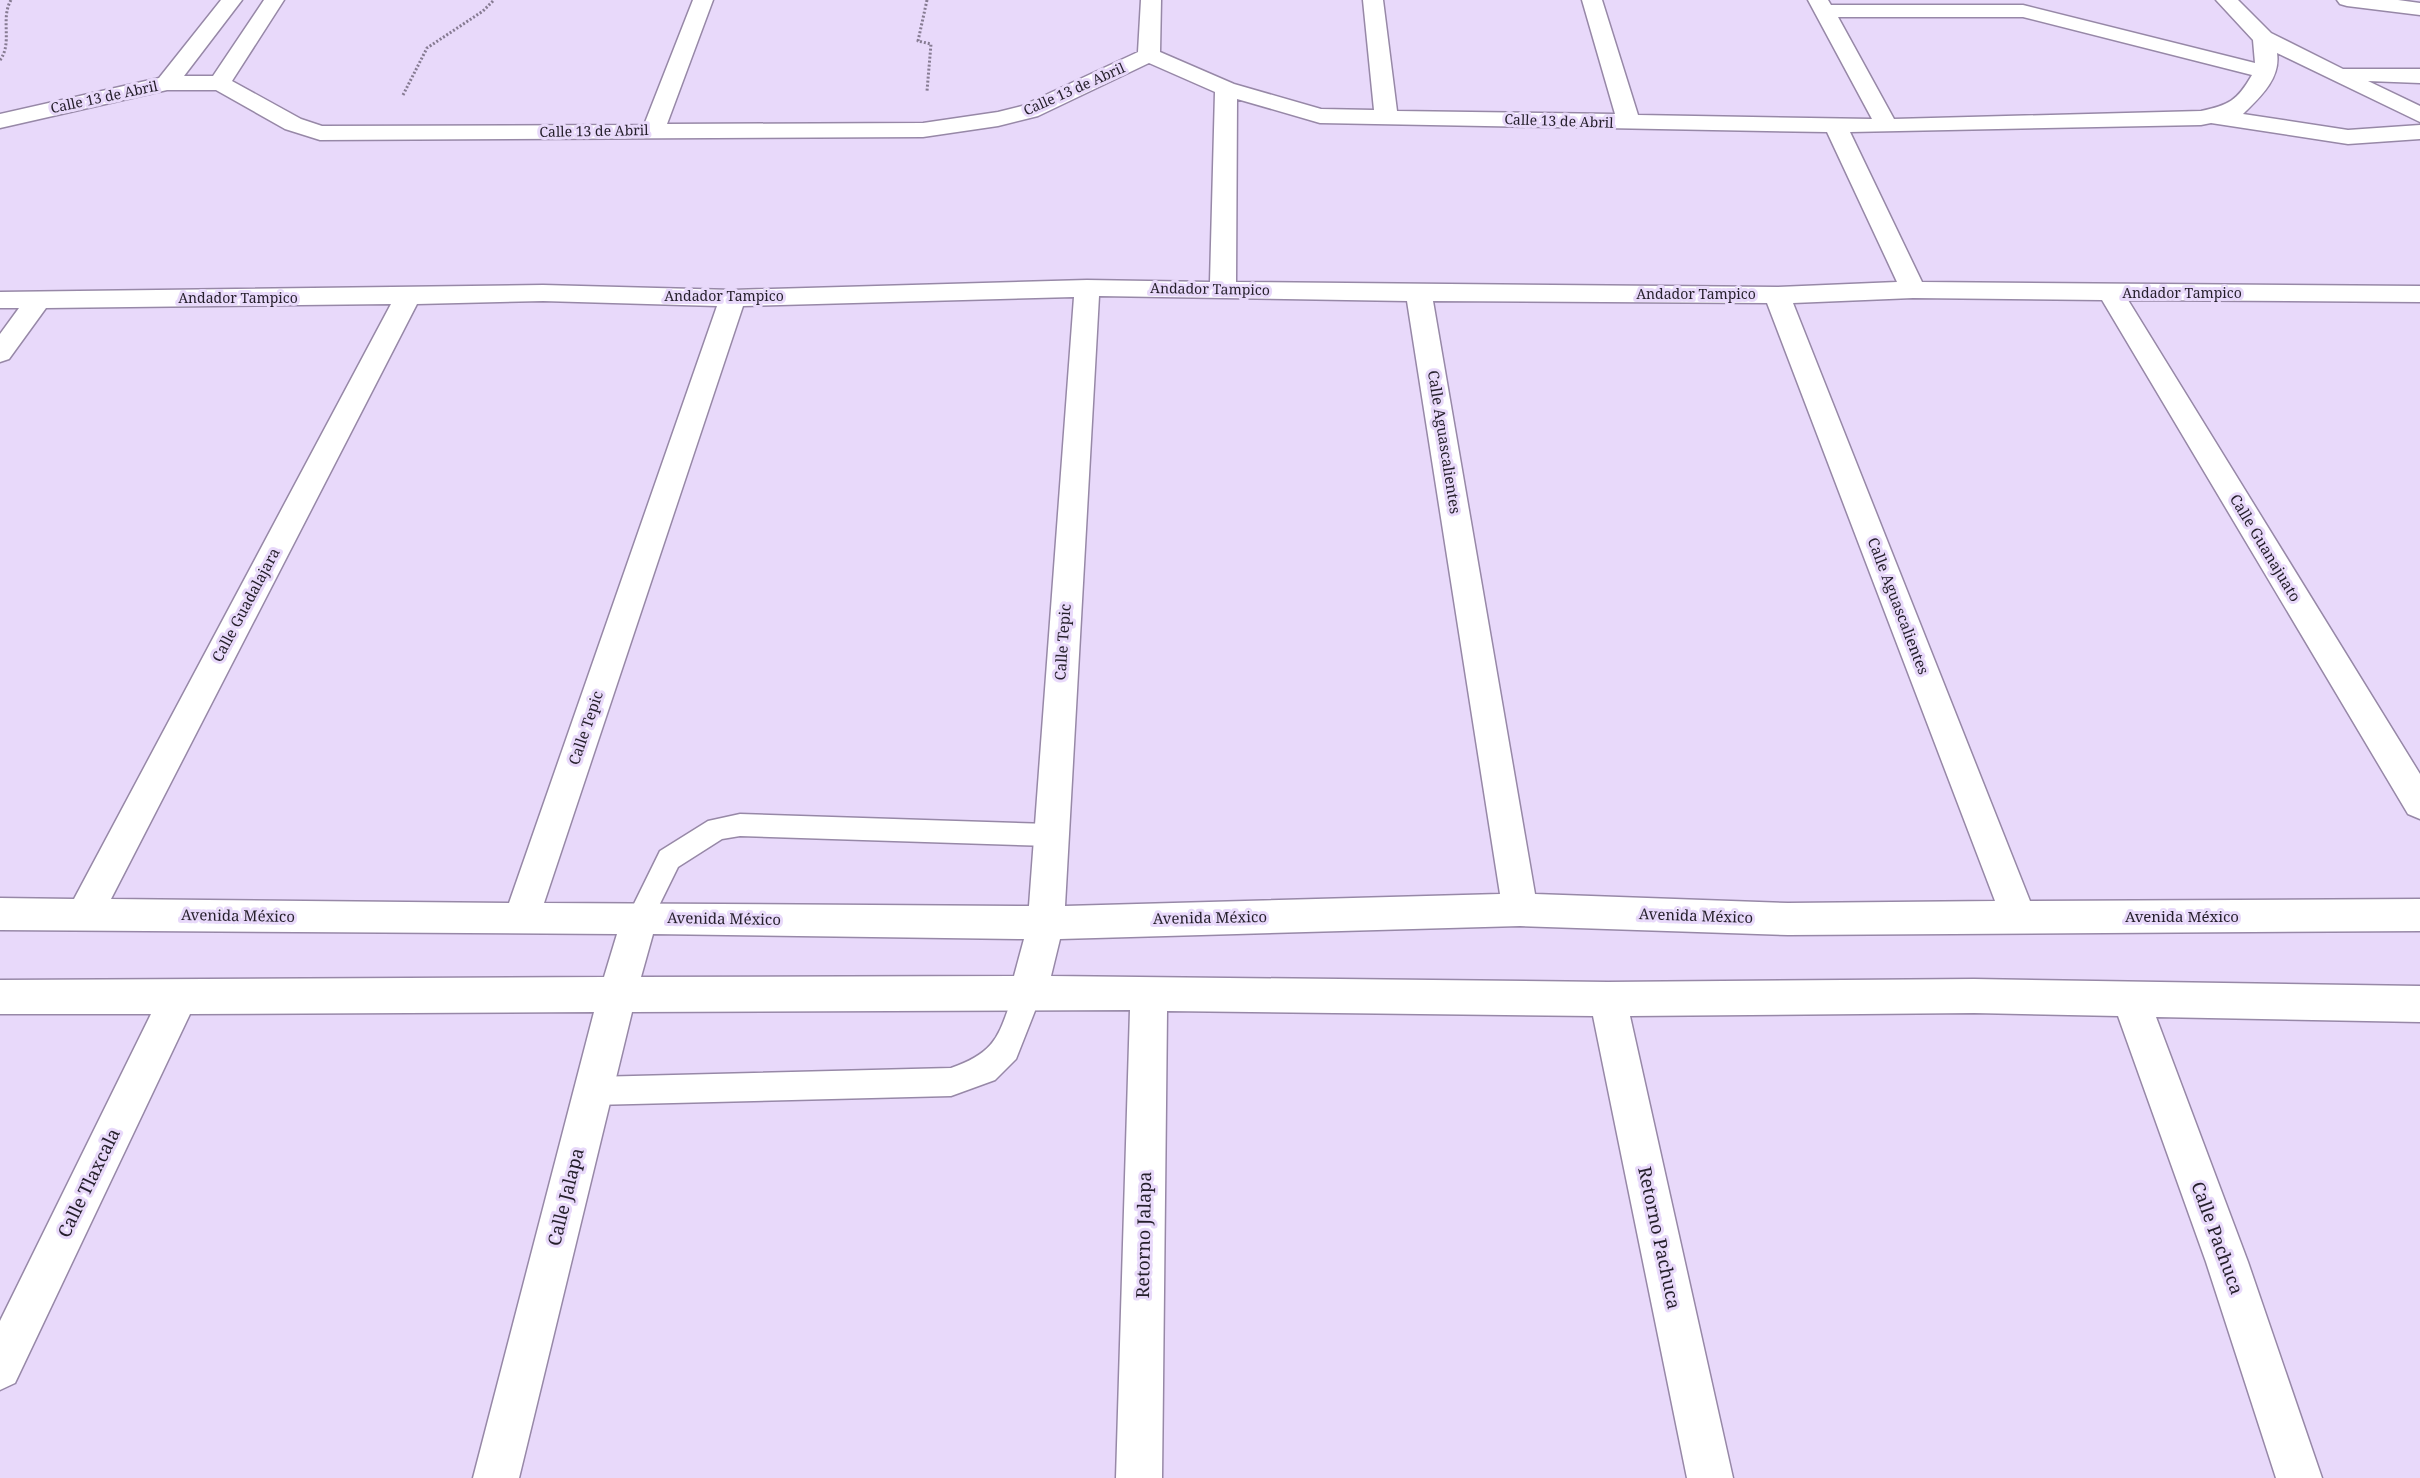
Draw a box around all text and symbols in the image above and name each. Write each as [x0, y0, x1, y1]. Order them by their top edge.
street label: Calle 13 de Abril [1020, 57, 1128, 119]
street label: Calle 13 de Abril [49, 76, 160, 117]
street label: Calle 13 de Abril [1504, 109, 1615, 132]
street label: Calle 13 de Abril [539, 120, 649, 141]
street label: Andador Tampico [1150, 278, 1270, 299]
street label: Andador Tampico [2122, 283, 2242, 302]
street label: Andador Tampico [1636, 284, 1756, 303]
street label: Andador Tampico [664, 286, 784, 305]
street label: Andador Tampico [178, 288, 298, 307]
street label: Calle Aguascalientes [1424, 369, 1466, 515]
street label: Calle Guanajuato [2226, 490, 2306, 605]
street label: Calle Aguascalientes [1864, 534, 1934, 677]
street label: Calle Guadalajara [207, 544, 284, 665]
street label: Calle Tepic [1049, 603, 1075, 681]
street label: Calle Tepic [563, 688, 607, 767]
street label: Avenida México [1639, 903, 1753, 927]
street label: Avenida México [181, 904, 295, 926]
street label: Avenida México [1153, 906, 1267, 928]
street label: Avenida México [2125, 906, 2239, 926]
street label: Avenida México [667, 907, 781, 929]
street label: Calle Tlaxcala [51, 1124, 125, 1241]
street label: Calle Jalapa [541, 1145, 589, 1248]
street label: Retorno Pachuca [1633, 1164, 1687, 1311]
street label: Retorno Jalapa [1130, 1171, 1156, 1299]
street label: Calle Pachuca [2186, 1178, 2249, 1297]

